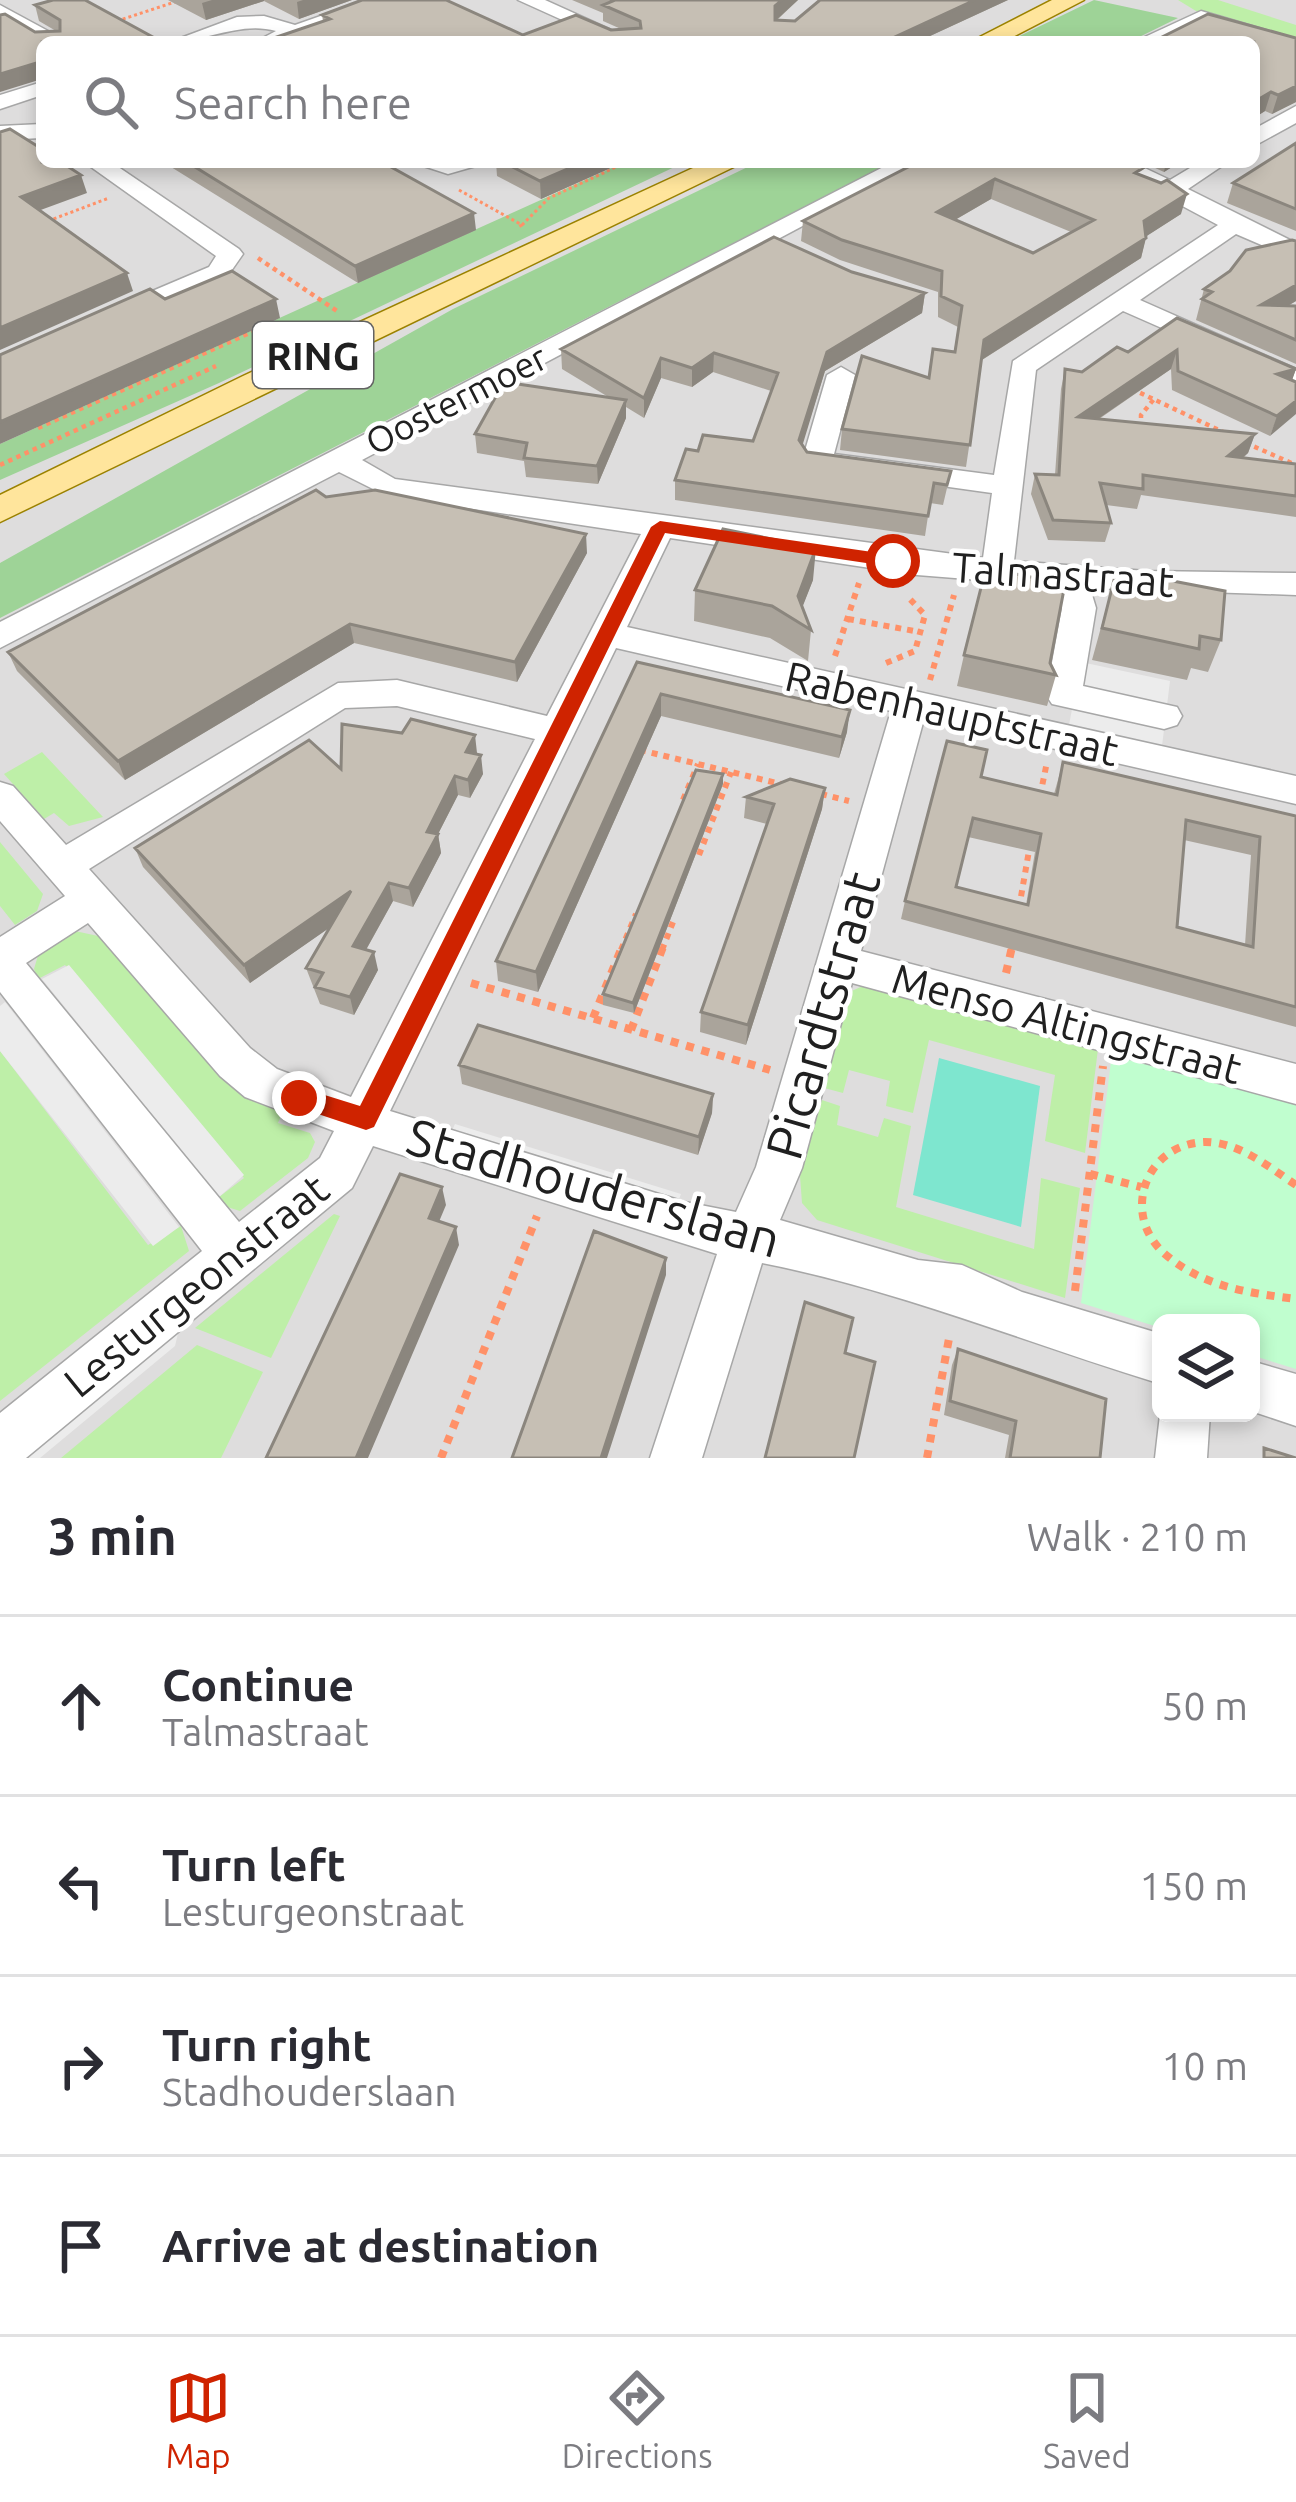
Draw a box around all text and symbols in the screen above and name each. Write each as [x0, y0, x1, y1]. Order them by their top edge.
search box [36, 36, 1260, 168]
icon: search [78, 69, 144, 135]
text: Search here [174, 77, 412, 128]
road number: RING [253, 322, 373, 388]
street label: Oostermoer [359, 336, 554, 462]
route start [866, 534, 920, 588]
street label: Talmastraat [950, 543, 1176, 605]
street label: Rabenhauptstraat [781, 652, 1123, 774]
street label: Picardtstraat [753, 865, 891, 1165]
street label: Menso Altingstraat [887, 954, 1247, 1092]
route end [272, 1071, 326, 1125]
street label: Stadhouderslaan [401, 1106, 787, 1268]
street label: Lesturgeonstraat [55, 1164, 337, 1406]
map controls [1152, 1314, 1260, 1422]
button: layers [1152, 1314, 1260, 1422]
text: 3 min [48, 1507, 177, 1565]
text: Walk · 210 m [1027, 1515, 1248, 1558]
text: Continue [162, 1659, 354, 1710]
icon: ahead [48, 1673, 114, 1739]
text: 50 m [1161, 1684, 1248, 1727]
text: Talmastraat [162, 1710, 369, 1753]
text: Turn left [162, 1839, 346, 1890]
icon: left [48, 1853, 114, 1919]
text: 150 m [1139, 1864, 1248, 1907]
text: Lesturgeonstraat [162, 1890, 464, 1933]
text: Turn right [162, 2019, 371, 2070]
icon: right [48, 2033, 114, 2099]
text: 10 m [1161, 2044, 1248, 2087]
text: Stadhouderslaan [162, 2070, 457, 2113]
icon: arrive [48, 2213, 114, 2279]
text: Arrive at destination [162, 2220, 599, 2271]
tab: Map [165, 2365, 231, 2474]
tab: Directions [562, 2365, 712, 2474]
tab: Saved [1043, 2365, 1131, 2474]

